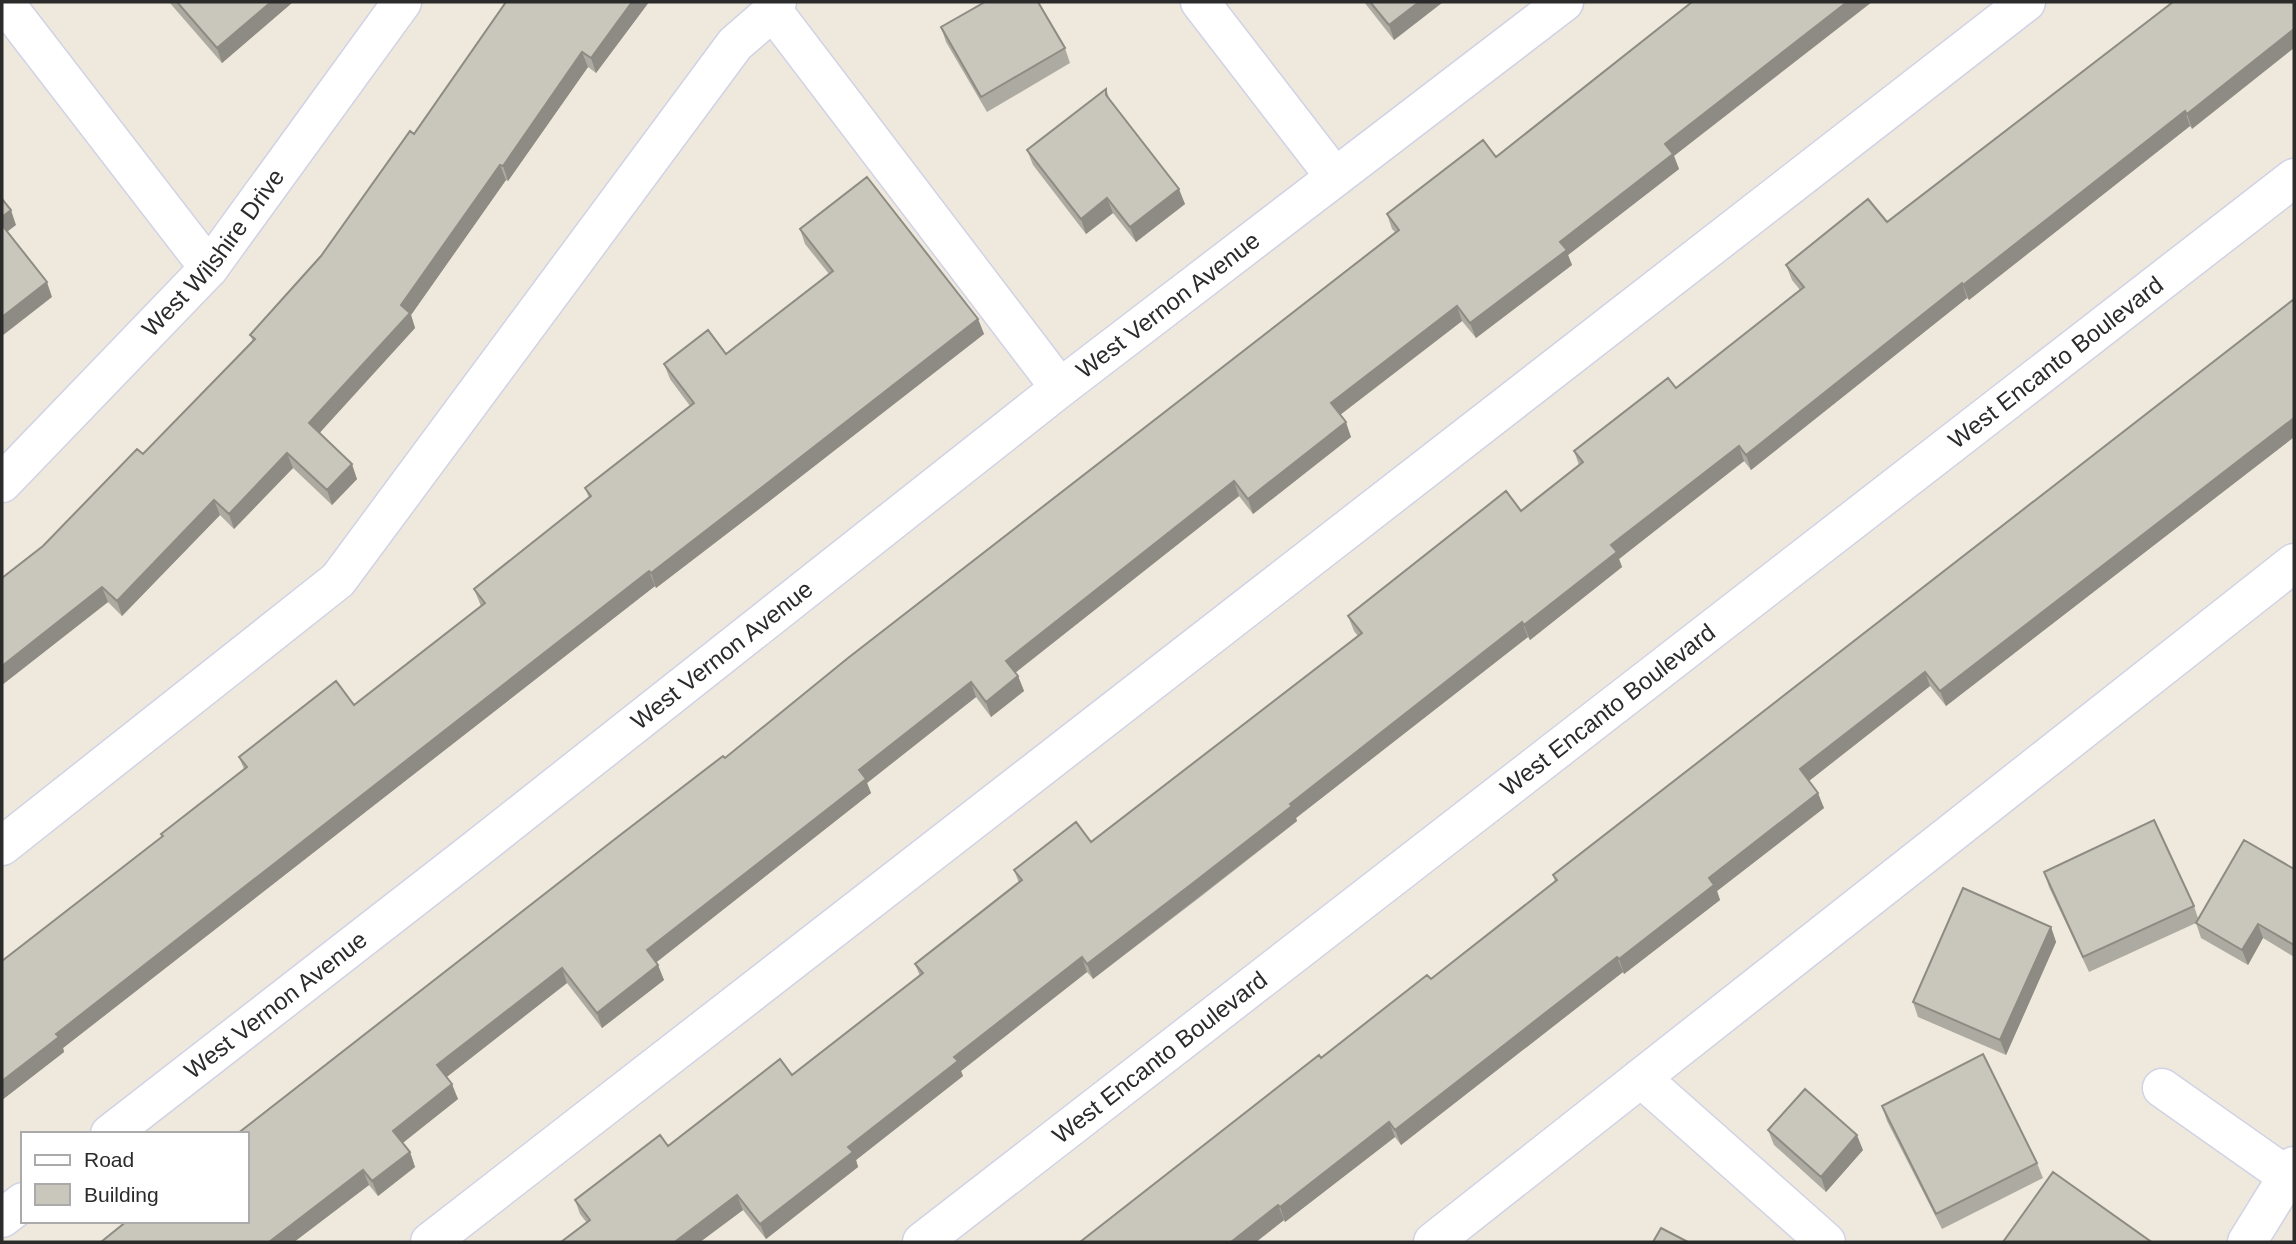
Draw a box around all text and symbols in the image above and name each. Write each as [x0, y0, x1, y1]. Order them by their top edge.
street label: West Wilshire Drive [137, 163, 289, 342]
street label: West Vernon Avenue [1071, 226, 1265, 383]
street label: West Encanto Boulevard [1943, 271, 2168, 454]
street label: West Vernon Avenue [626, 575, 818, 735]
street label: West Encanto Boulevard [1495, 618, 1720, 801]
street label: West Vernon Avenue [179, 925, 372, 1084]
street label: West Encanto Boulevard [1047, 966, 1272, 1149]
legend [21, 1132, 248, 1223]
text: Road [84, 1148, 134, 1171]
text: Building [84, 1183, 159, 1206]

